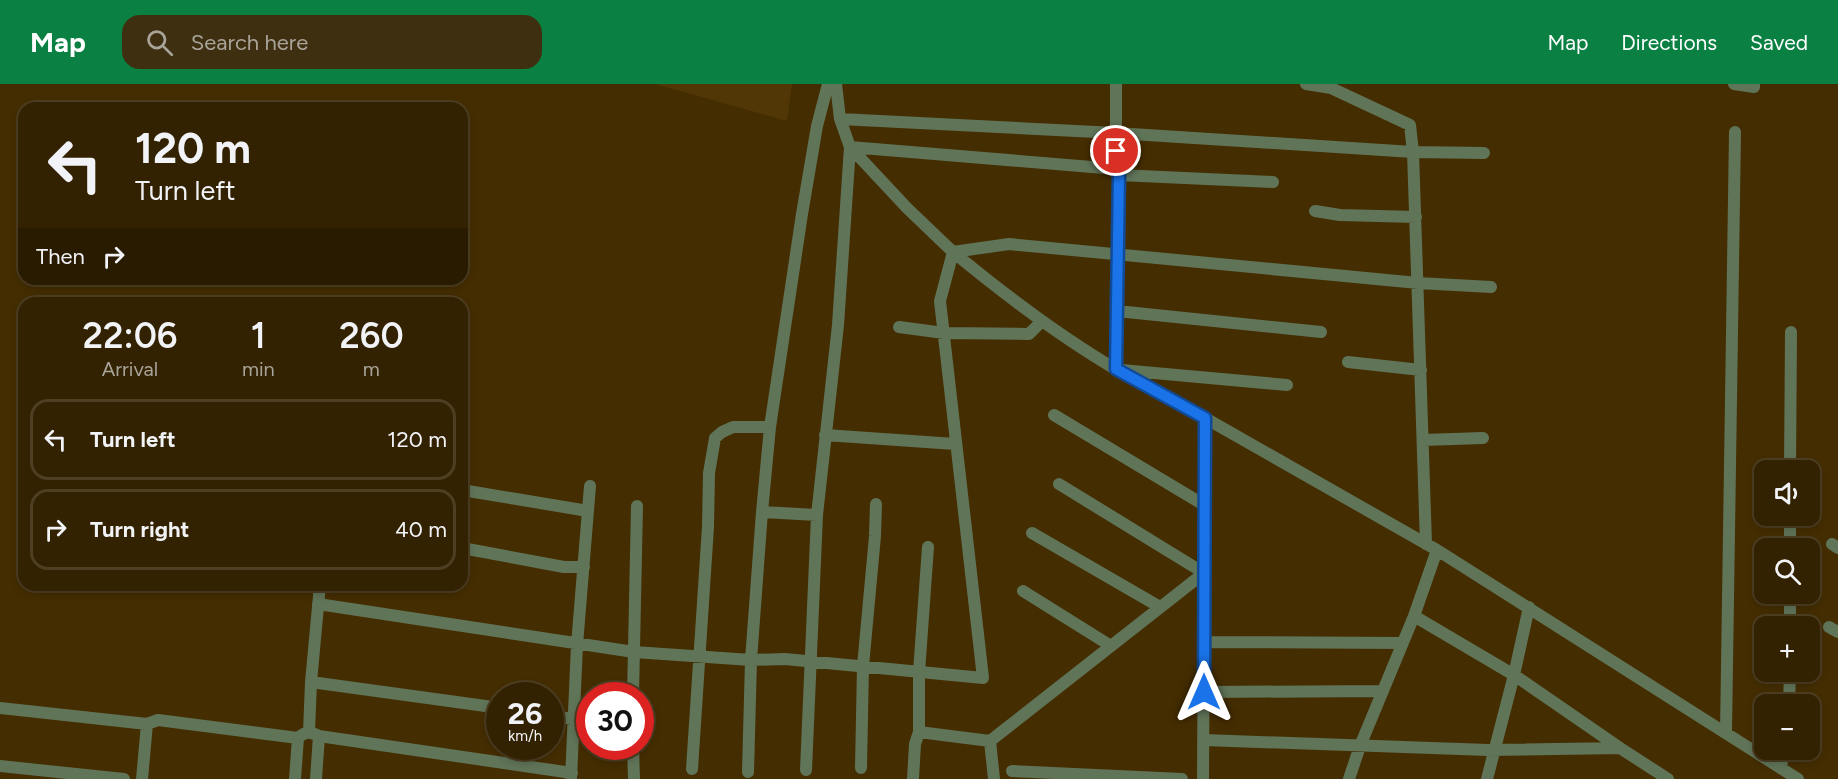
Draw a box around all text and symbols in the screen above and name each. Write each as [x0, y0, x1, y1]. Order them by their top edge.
search box [122, 15, 542, 69]
text: Map [30, 25, 86, 59]
icon: search [143, 26, 176, 59]
text: Search here [191, 29, 308, 56]
text: Map [1547, 30, 1588, 55]
text: Directions [1621, 30, 1717, 55]
text: Saved [1750, 30, 1808, 55]
text: 120 m [135, 123, 251, 174]
pin [1090, 125, 1141, 176]
icon: left [36, 126, 114, 204]
icon: arrive [1099, 134, 1132, 167]
text: Turn left [135, 174, 235, 207]
icon: right [97, 240, 130, 273]
text: Then [36, 243, 85, 270]
text: 22:06 [82, 314, 178, 357]
text: 1 [251, 314, 266, 357]
text: 260 [339, 314, 404, 357]
text: Arrival [102, 357, 158, 381]
text: min [242, 357, 275, 381]
text: m [363, 357, 380, 381]
icon: left [39, 423, 72, 456]
text: Turn left [90, 426, 176, 453]
text: 120 m [387, 426, 447, 453]
map controls [1754, 460, 1820, 760]
button: sound [1754, 460, 1820, 526]
icon: right [39, 513, 72, 546]
text: Turn right [90, 516, 189, 543]
text: 40 m [395, 516, 447, 543]
button: search [1754, 538, 1820, 604]
button: + [1754, 616, 1820, 682]
position arrow [1172, 660, 1236, 724]
speed limit sign: 30 [576, 682, 654, 760]
button: − [1754, 694, 1820, 760]
text: 26 [508, 695, 542, 732]
text: km/h [508, 727, 542, 745]

